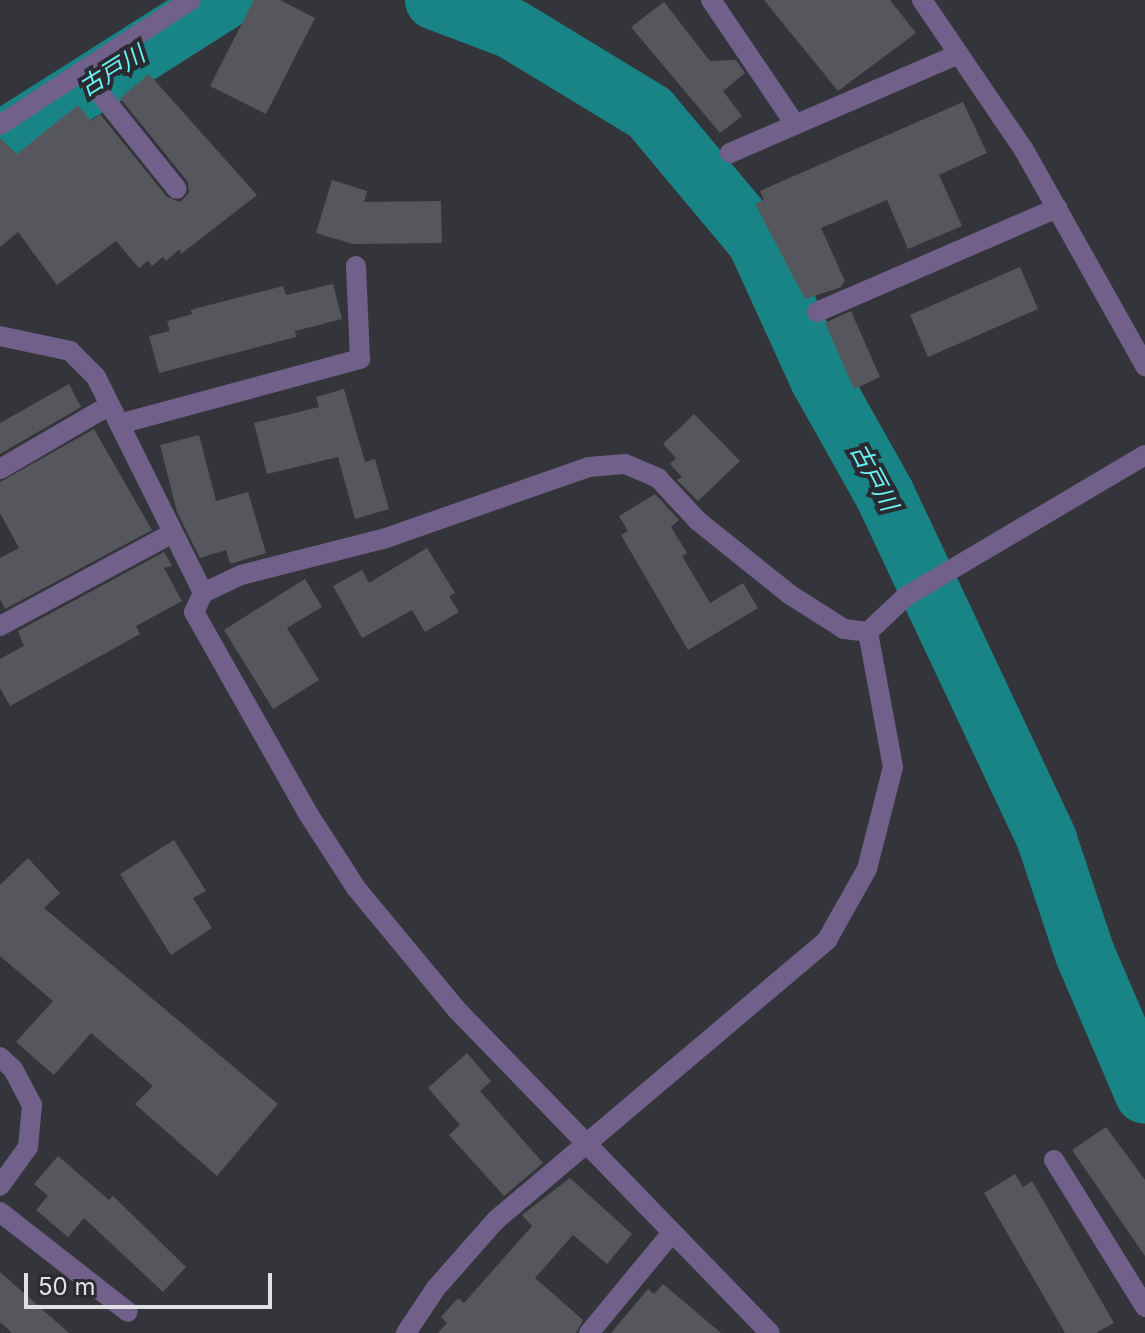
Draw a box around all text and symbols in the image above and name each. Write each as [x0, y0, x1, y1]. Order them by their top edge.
water label: 古戸川 [74, 40, 150, 102]
water label: 古戸川 [844, 438, 904, 516]
scale bar [28, 1257, 276, 1307]
text: 50 m [38, 1272, 96, 1301]

